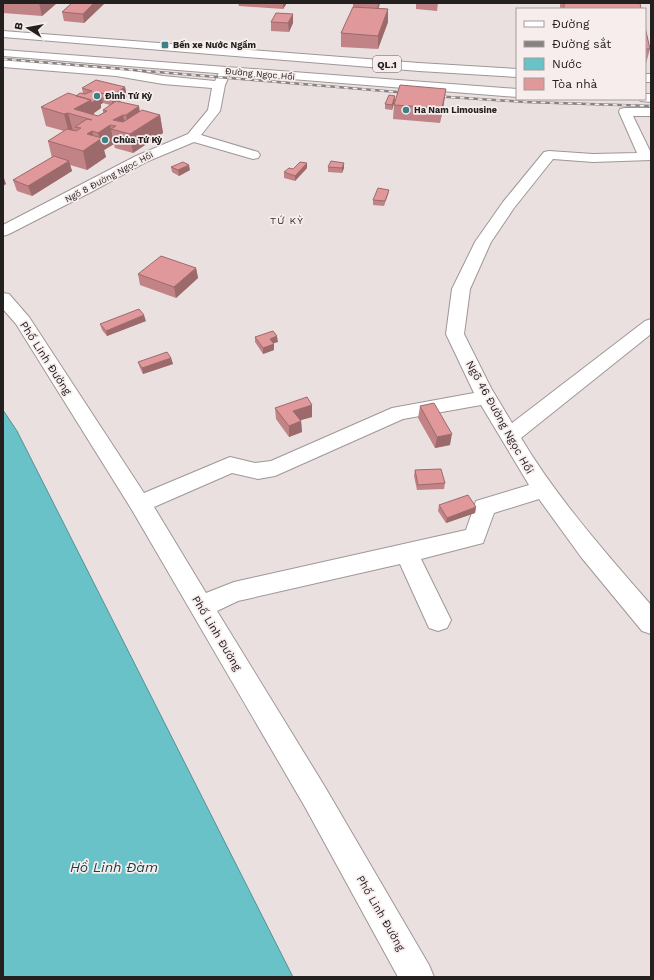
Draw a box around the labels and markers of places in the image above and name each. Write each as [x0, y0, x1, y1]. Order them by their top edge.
place label: Bến xe Nước Ngầm [173, 39, 256, 50]
marker: Bến xe Nước Ngầm [160, 40, 170, 50]
marker: Đình Tứ Kỳ [92, 91, 102, 101]
place label: Đình Tứ Kỳ [105, 91, 153, 101]
marker: Ha Nam Limousine [401, 105, 411, 115]
place label: Ha Nam Limousine [414, 105, 497, 115]
marker: Chùa Tứ Kỳ [100, 135, 110, 145]
place label: Chùa Tứ Kỳ [113, 135, 163, 145]

